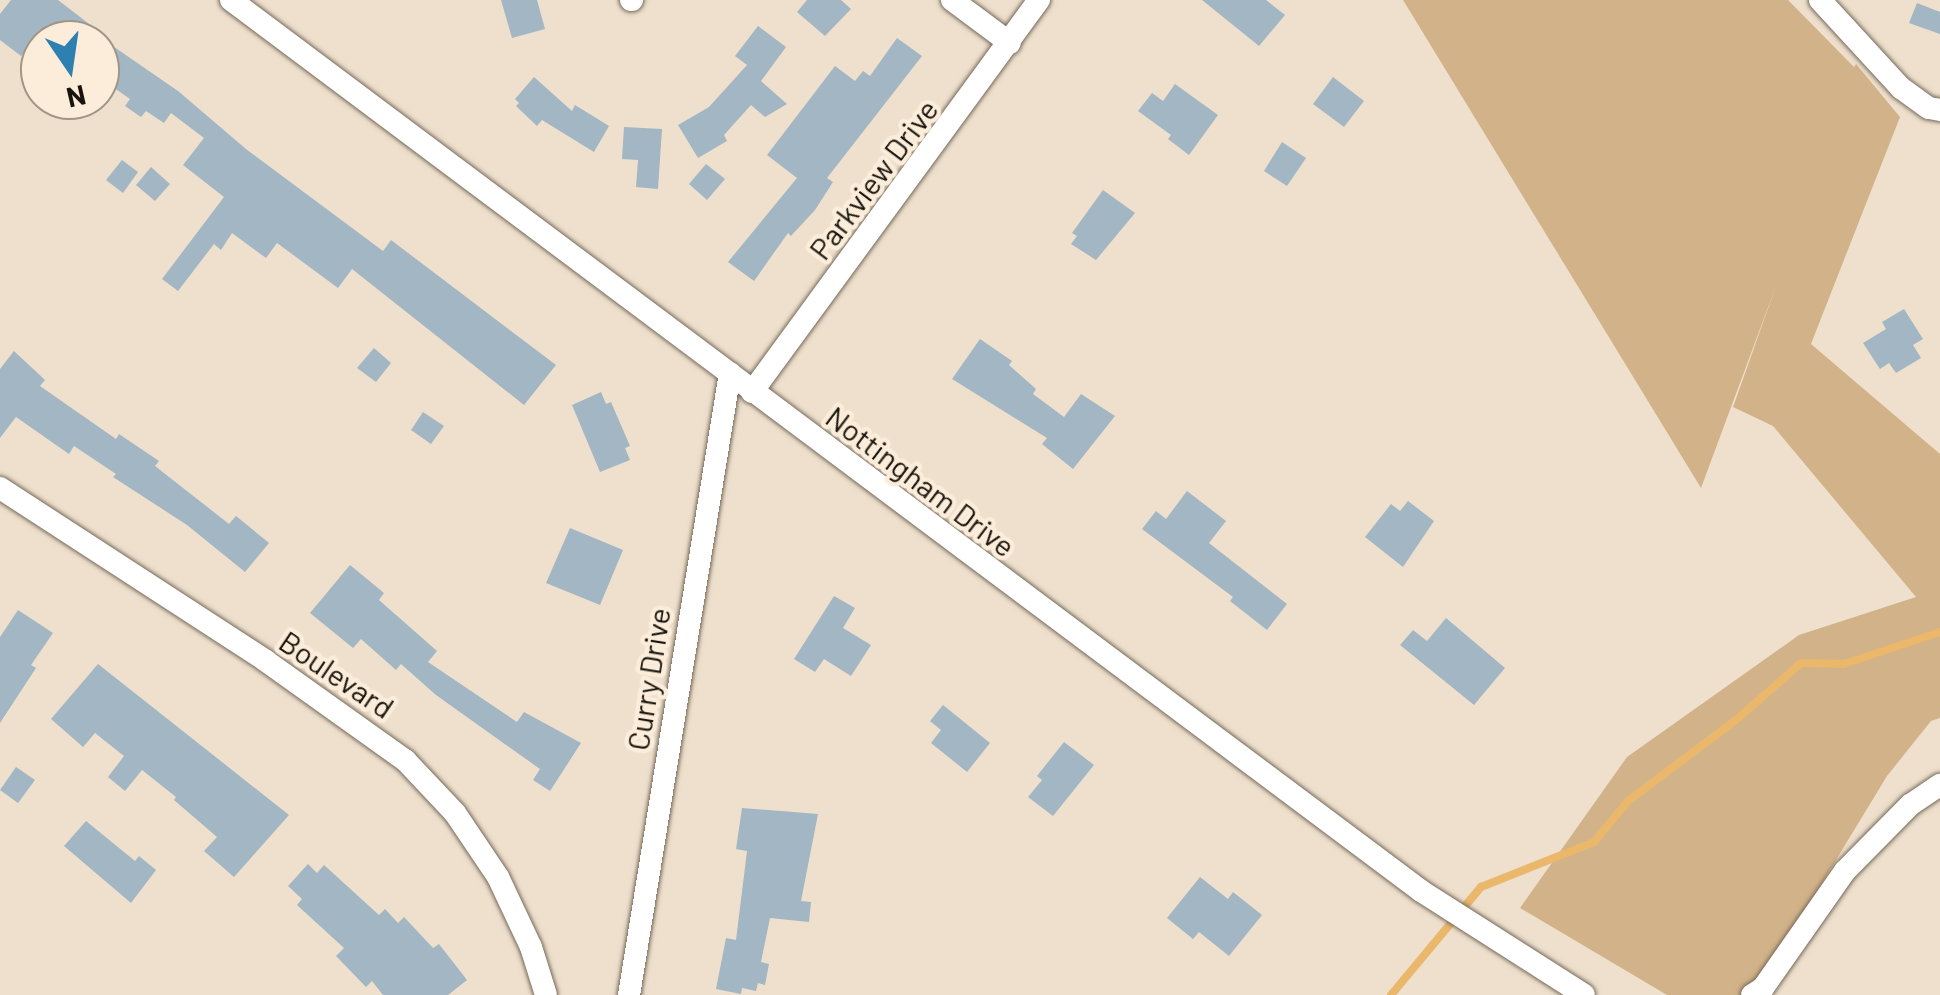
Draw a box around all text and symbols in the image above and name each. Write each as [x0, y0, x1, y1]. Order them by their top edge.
north arrow [20, 20, 120, 120]
text: N [63, 79, 89, 116]
street label: Parkview Drive [801, 92, 945, 266]
street label: Nottingham Drive [819, 398, 1023, 564]
street label: Curry Drive [619, 605, 677, 753]
street label: Boulevard [273, 623, 401, 725]

